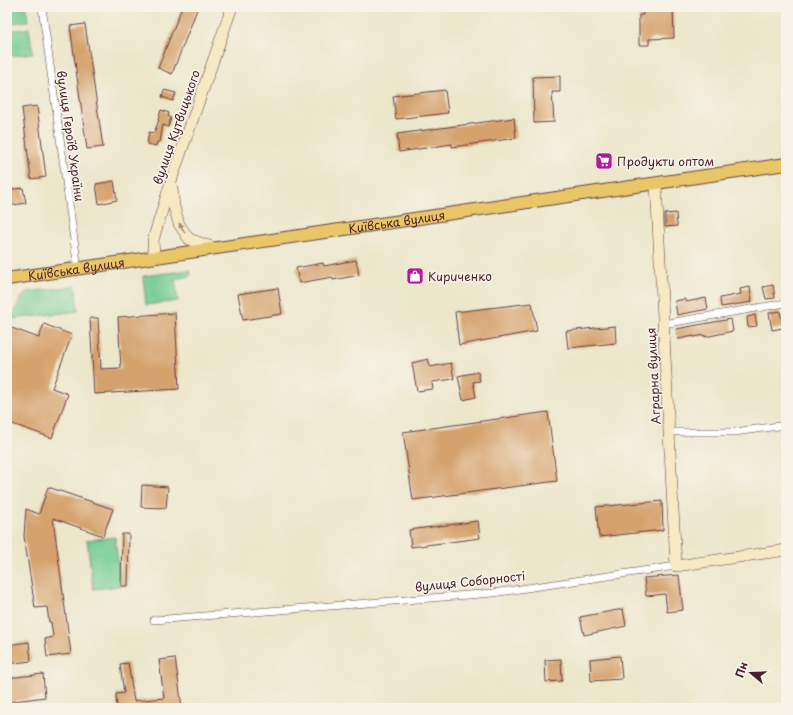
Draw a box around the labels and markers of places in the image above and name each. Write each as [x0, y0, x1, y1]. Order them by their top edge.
supermarket icon: Продукти оптом [594, 151, 614, 171]
place label: Продукти оптом [617, 152, 714, 170]
shop icon: Кириченко [405, 266, 425, 286]
place label: Кириченко [428, 267, 492, 285]

